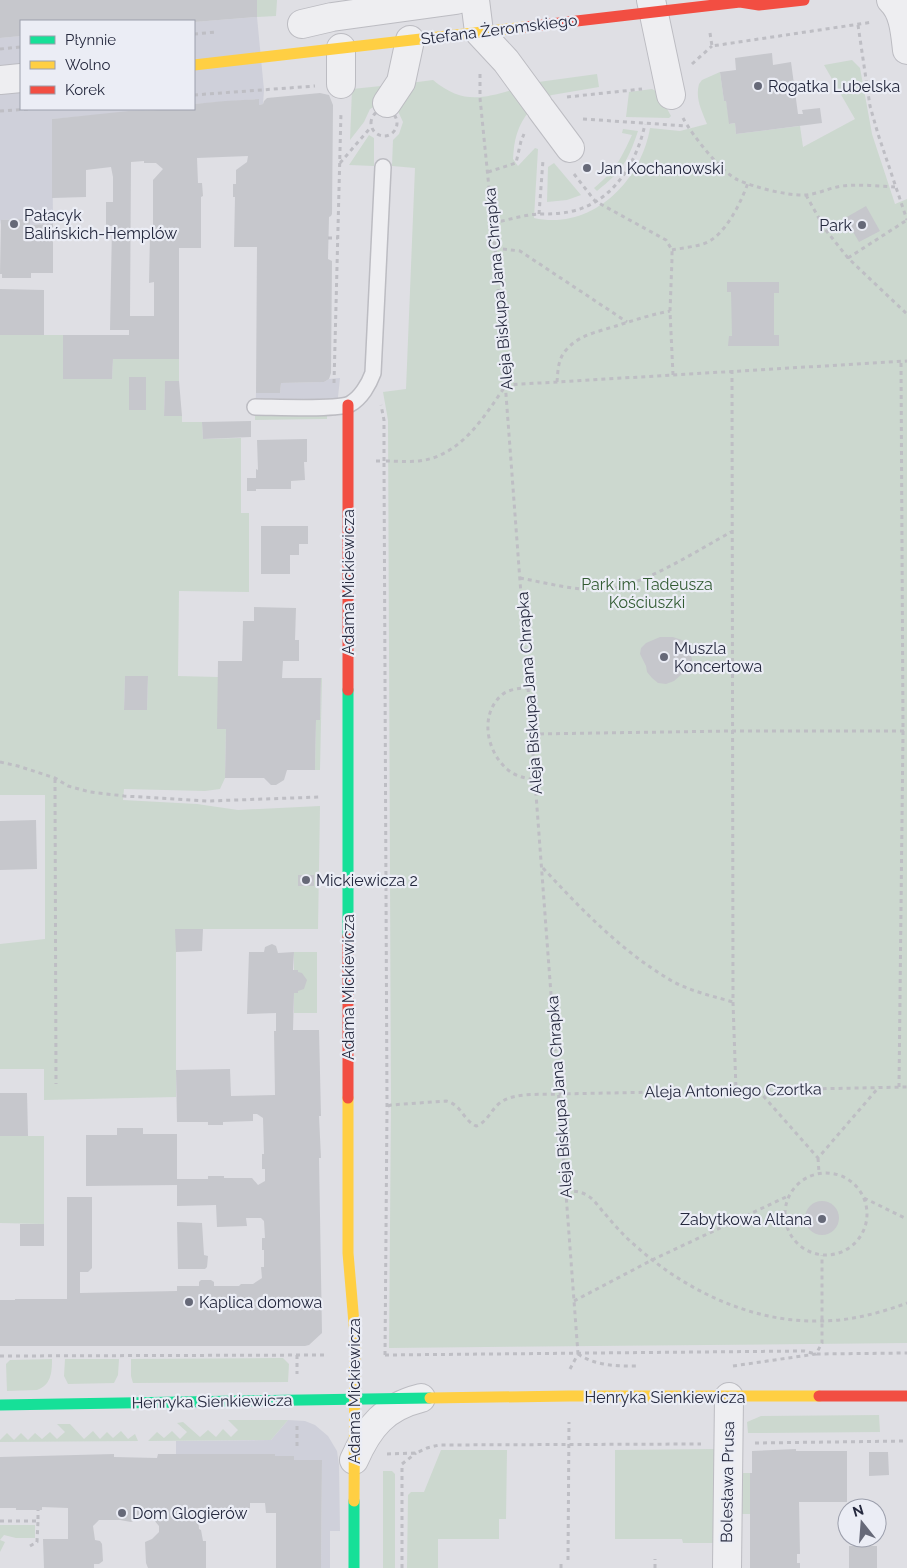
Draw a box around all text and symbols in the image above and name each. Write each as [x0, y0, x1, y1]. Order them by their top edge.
street label: Stefana Żeromskiego [420, 9, 578, 49]
legend [20, 20, 195, 110]
text: Płynnie [65, 31, 116, 49]
text: Wolno [65, 56, 110, 74]
place label: Rogatka Lubelska [768, 77, 900, 96]
marker: Rogatka Lubelska [752, 80, 764, 92]
text: Korek [65, 81, 105, 99]
place label: Jan Kochanowski [597, 159, 724, 178]
marker: Jan Kochanowski [581, 162, 593, 174]
street label: Aleja Biskupa Jana Chrapka [480, 187, 517, 391]
place label: Pałacyk Balińskich-Hemplów [24, 206, 177, 243]
place label: Park [819, 216, 853, 235]
marker: Pałacyk Balińskich-Hemplów [8, 218, 20, 230]
marker: Park [856, 219, 868, 231]
street label: Adama Mickiewicza [339, 509, 358, 655]
park label: Park im. Tadeusza Kościuszki [581, 575, 713, 612]
street label: Aleja Biskupa Jana Chrapka [513, 591, 546, 795]
place label: Muszla Koncertowa [674, 639, 762, 676]
marker: Muszla Koncertowa [658, 651, 670, 663]
place label: Mickiewicza 2 [316, 871, 418, 890]
marker: Mickiewicza 2 [300, 874, 312, 886]
street label: Adama Mickiewicza [339, 914, 358, 1060]
street label: Aleja Biskupa Jana Chrapka [543, 995, 576, 1199]
street label: Aleja Antoniego Czortka [644, 1079, 822, 1102]
place label: Zabytkowa Altana [680, 1210, 812, 1229]
marker: Zabytkowa Altana [816, 1213, 828, 1225]
place label: Kaplica domowa [199, 1293, 322, 1312]
marker: Kaplica domowa [183, 1296, 195, 1308]
street label: Adama Mickiewicza [345, 1318, 364, 1464]
street label: Henryka Sienkiewicza [585, 1388, 745, 1407]
street label: Henryka Sienkiewicza [131, 1391, 293, 1412]
street label: Bolesława Prusa [717, 1421, 738, 1543]
north arrow [837, 1498, 887, 1548]
text: N [851, 1501, 866, 1520]
place label: Dom Glogierów [132, 1504, 247, 1523]
marker: Dom Glogierów [116, 1507, 128, 1519]

